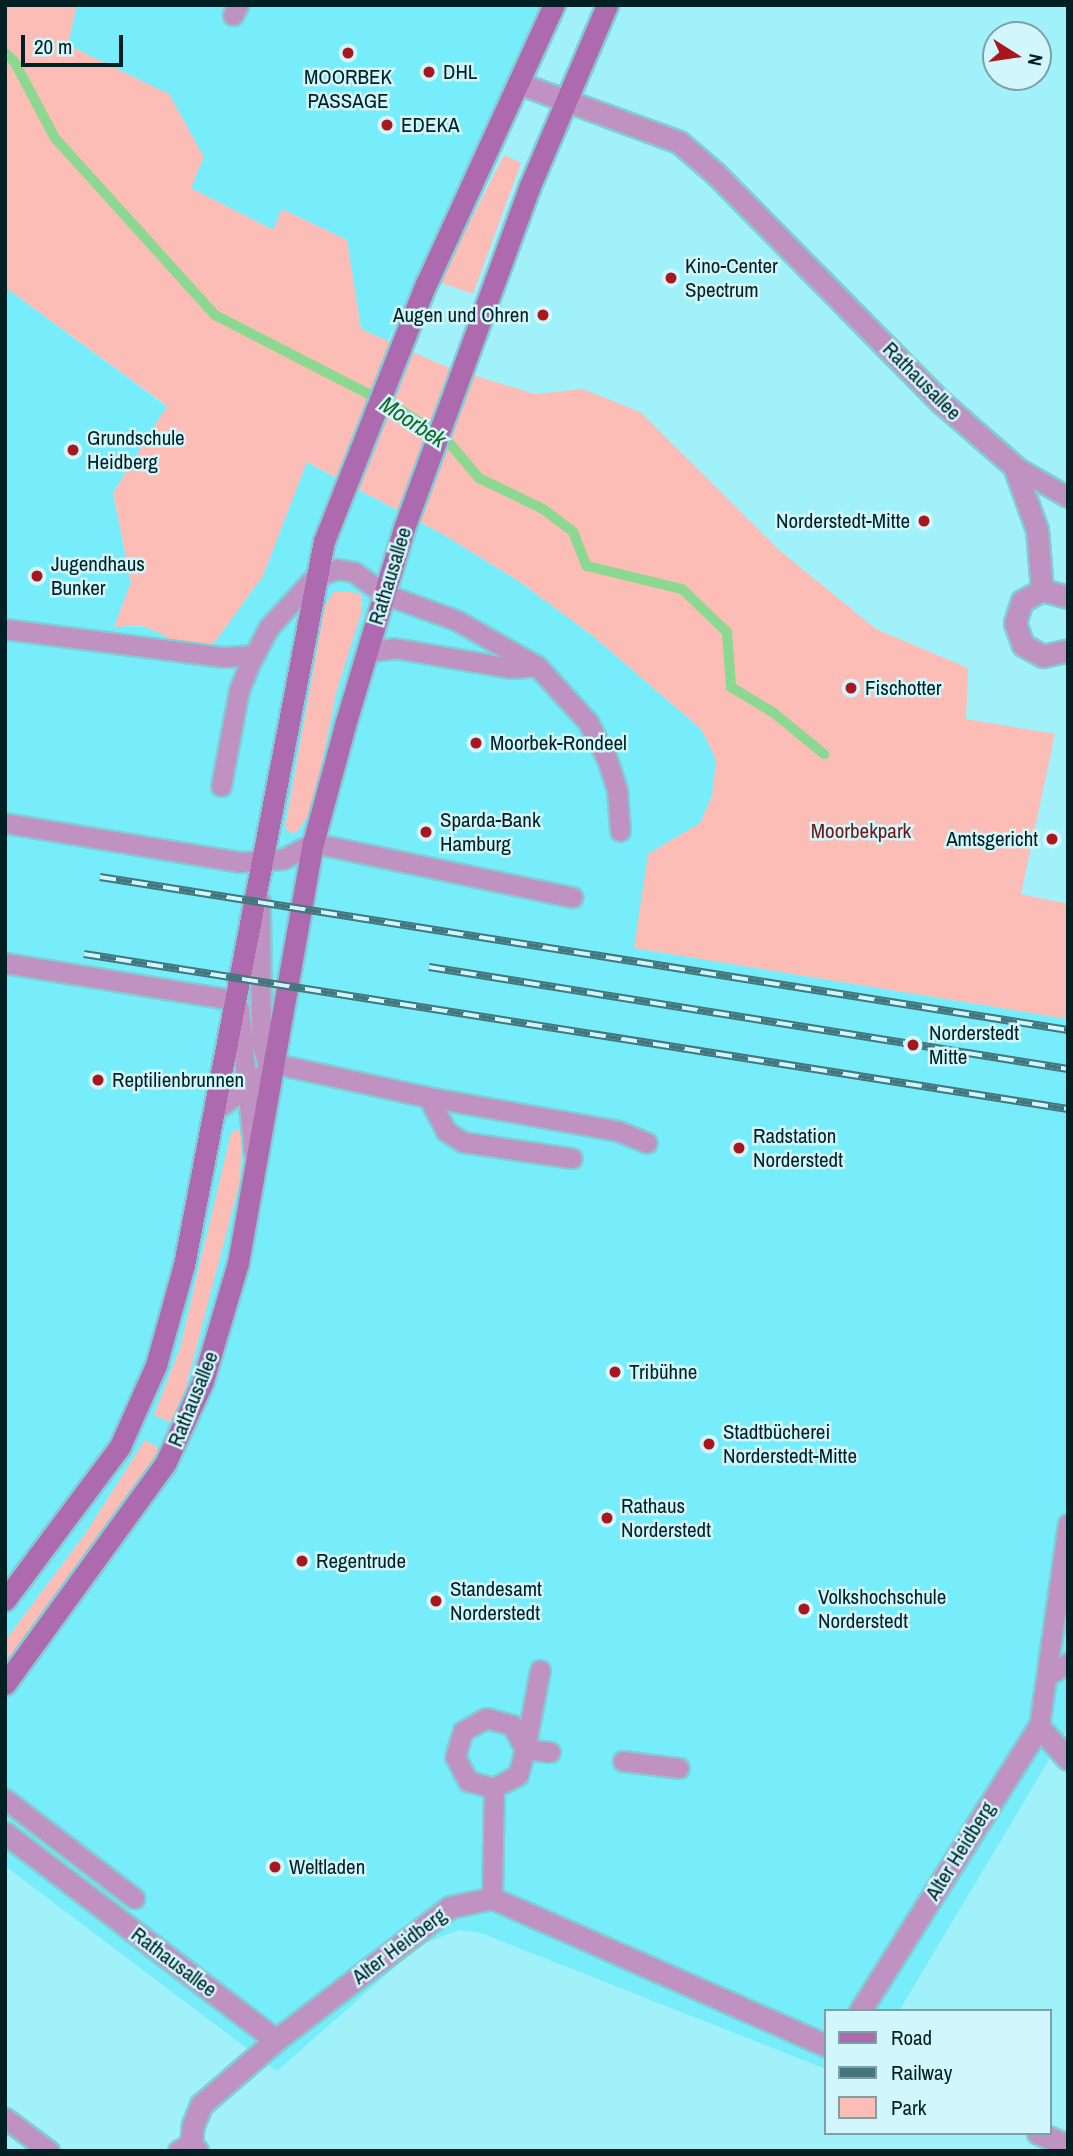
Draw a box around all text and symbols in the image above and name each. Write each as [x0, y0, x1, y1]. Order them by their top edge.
scale bar [24, 21, 126, 65]
north arrow [982, 21, 1052, 91]
text: 20 m [34, 32, 72, 61]
marker: MOORBEK PASSAGE [340, 45, 356, 61]
text: N [1022, 52, 1049, 68]
place label: DHL [443, 59, 477, 85]
place label: MOORBEK PASSAGE [304, 64, 392, 114]
marker: DHL [421, 64, 437, 80]
place label: EDEKA [401, 112, 459, 138]
marker: EDEKA [379, 117, 395, 133]
place label: Kino-Center Spectrum [685, 253, 778, 303]
marker: Kino-Center Spectrum [663, 270, 679, 286]
place label: Augen und Ohren [393, 302, 529, 328]
marker: Augen und Ohren [535, 307, 551, 323]
street label: Rathausallee [878, 337, 966, 425]
water label: Moorbek [375, 390, 451, 454]
place label: Grundschule Heidberg [87, 425, 185, 475]
marker: Grundschule Heidberg [65, 442, 81, 458]
place label: Norderstedt-Mitte [776, 508, 910, 534]
marker: Norderstedt-Mitte [916, 513, 932, 529]
street label: Rathausallee [363, 524, 417, 628]
place label: Jugendhaus Bunker [51, 551, 145, 601]
marker: Jugendhaus Bunker [29, 568, 45, 584]
place label: Fischotter [865, 675, 942, 701]
marker: Fischotter [843, 680, 859, 696]
place label: Moorbek-Rondeel [490, 730, 627, 756]
marker: Moorbek-Rondeel [468, 735, 484, 751]
place label: Sparda-Bank Hamburg [440, 807, 541, 857]
park label: Moorbekpark [811, 818, 911, 844]
marker: Sparda-Bank Hamburg [418, 824, 434, 840]
place label: Amtsgericht [946, 826, 1038, 852]
marker: Amtsgericht [1044, 831, 1060, 847]
place label: Norderstedt Mitte [929, 1020, 1019, 1070]
marker: Norderstedt Mitte [903, 1035, 923, 1055]
place label: Reptilienbrunnen [112, 1067, 244, 1093]
marker: Reptilienbrunnen [90, 1072, 106, 1088]
place label: Radstation Norderstedt [753, 1123, 843, 1173]
marker: Radstation Norderstedt [731, 1140, 747, 1156]
street label: Rathausallee [162, 1348, 224, 1450]
place label: Tribühne [629, 1359, 697, 1385]
marker: Tribühne [607, 1364, 623, 1380]
place label: Stadtbücherei Norderstedt-Mitte [723, 1419, 857, 1469]
marker: Stadtbücherei Norderstedt-Mitte [701, 1436, 717, 1452]
place label: Rathaus Norderstedt [621, 1493, 711, 1543]
marker: Rathaus Norderstedt [599, 1510, 615, 1526]
place label: Regentrude [316, 1548, 406, 1574]
marker: Regentrude [294, 1553, 310, 1569]
place label: Standesamt Norderstedt [450, 1576, 542, 1626]
place label: Volkshochschule Norderstedt [818, 1584, 946, 1634]
marker: Standesamt Norderstedt [428, 1593, 444, 1609]
marker: Volkshochschule Norderstedt [796, 1601, 812, 1617]
street label: Alter Heidberg [920, 1797, 1000, 1905]
place label: Weltladen [289, 1854, 365, 1880]
marker: Weltladen [267, 1859, 283, 1875]
street label: Alter Heidberg [347, 1903, 451, 1989]
street label: Rathausallee [126, 1922, 222, 2002]
legend [824, 2009, 1052, 2135]
text: Road [891, 2023, 932, 2052]
text: Railway [891, 2058, 952, 2087]
text: Park [891, 2093, 926, 2122]

